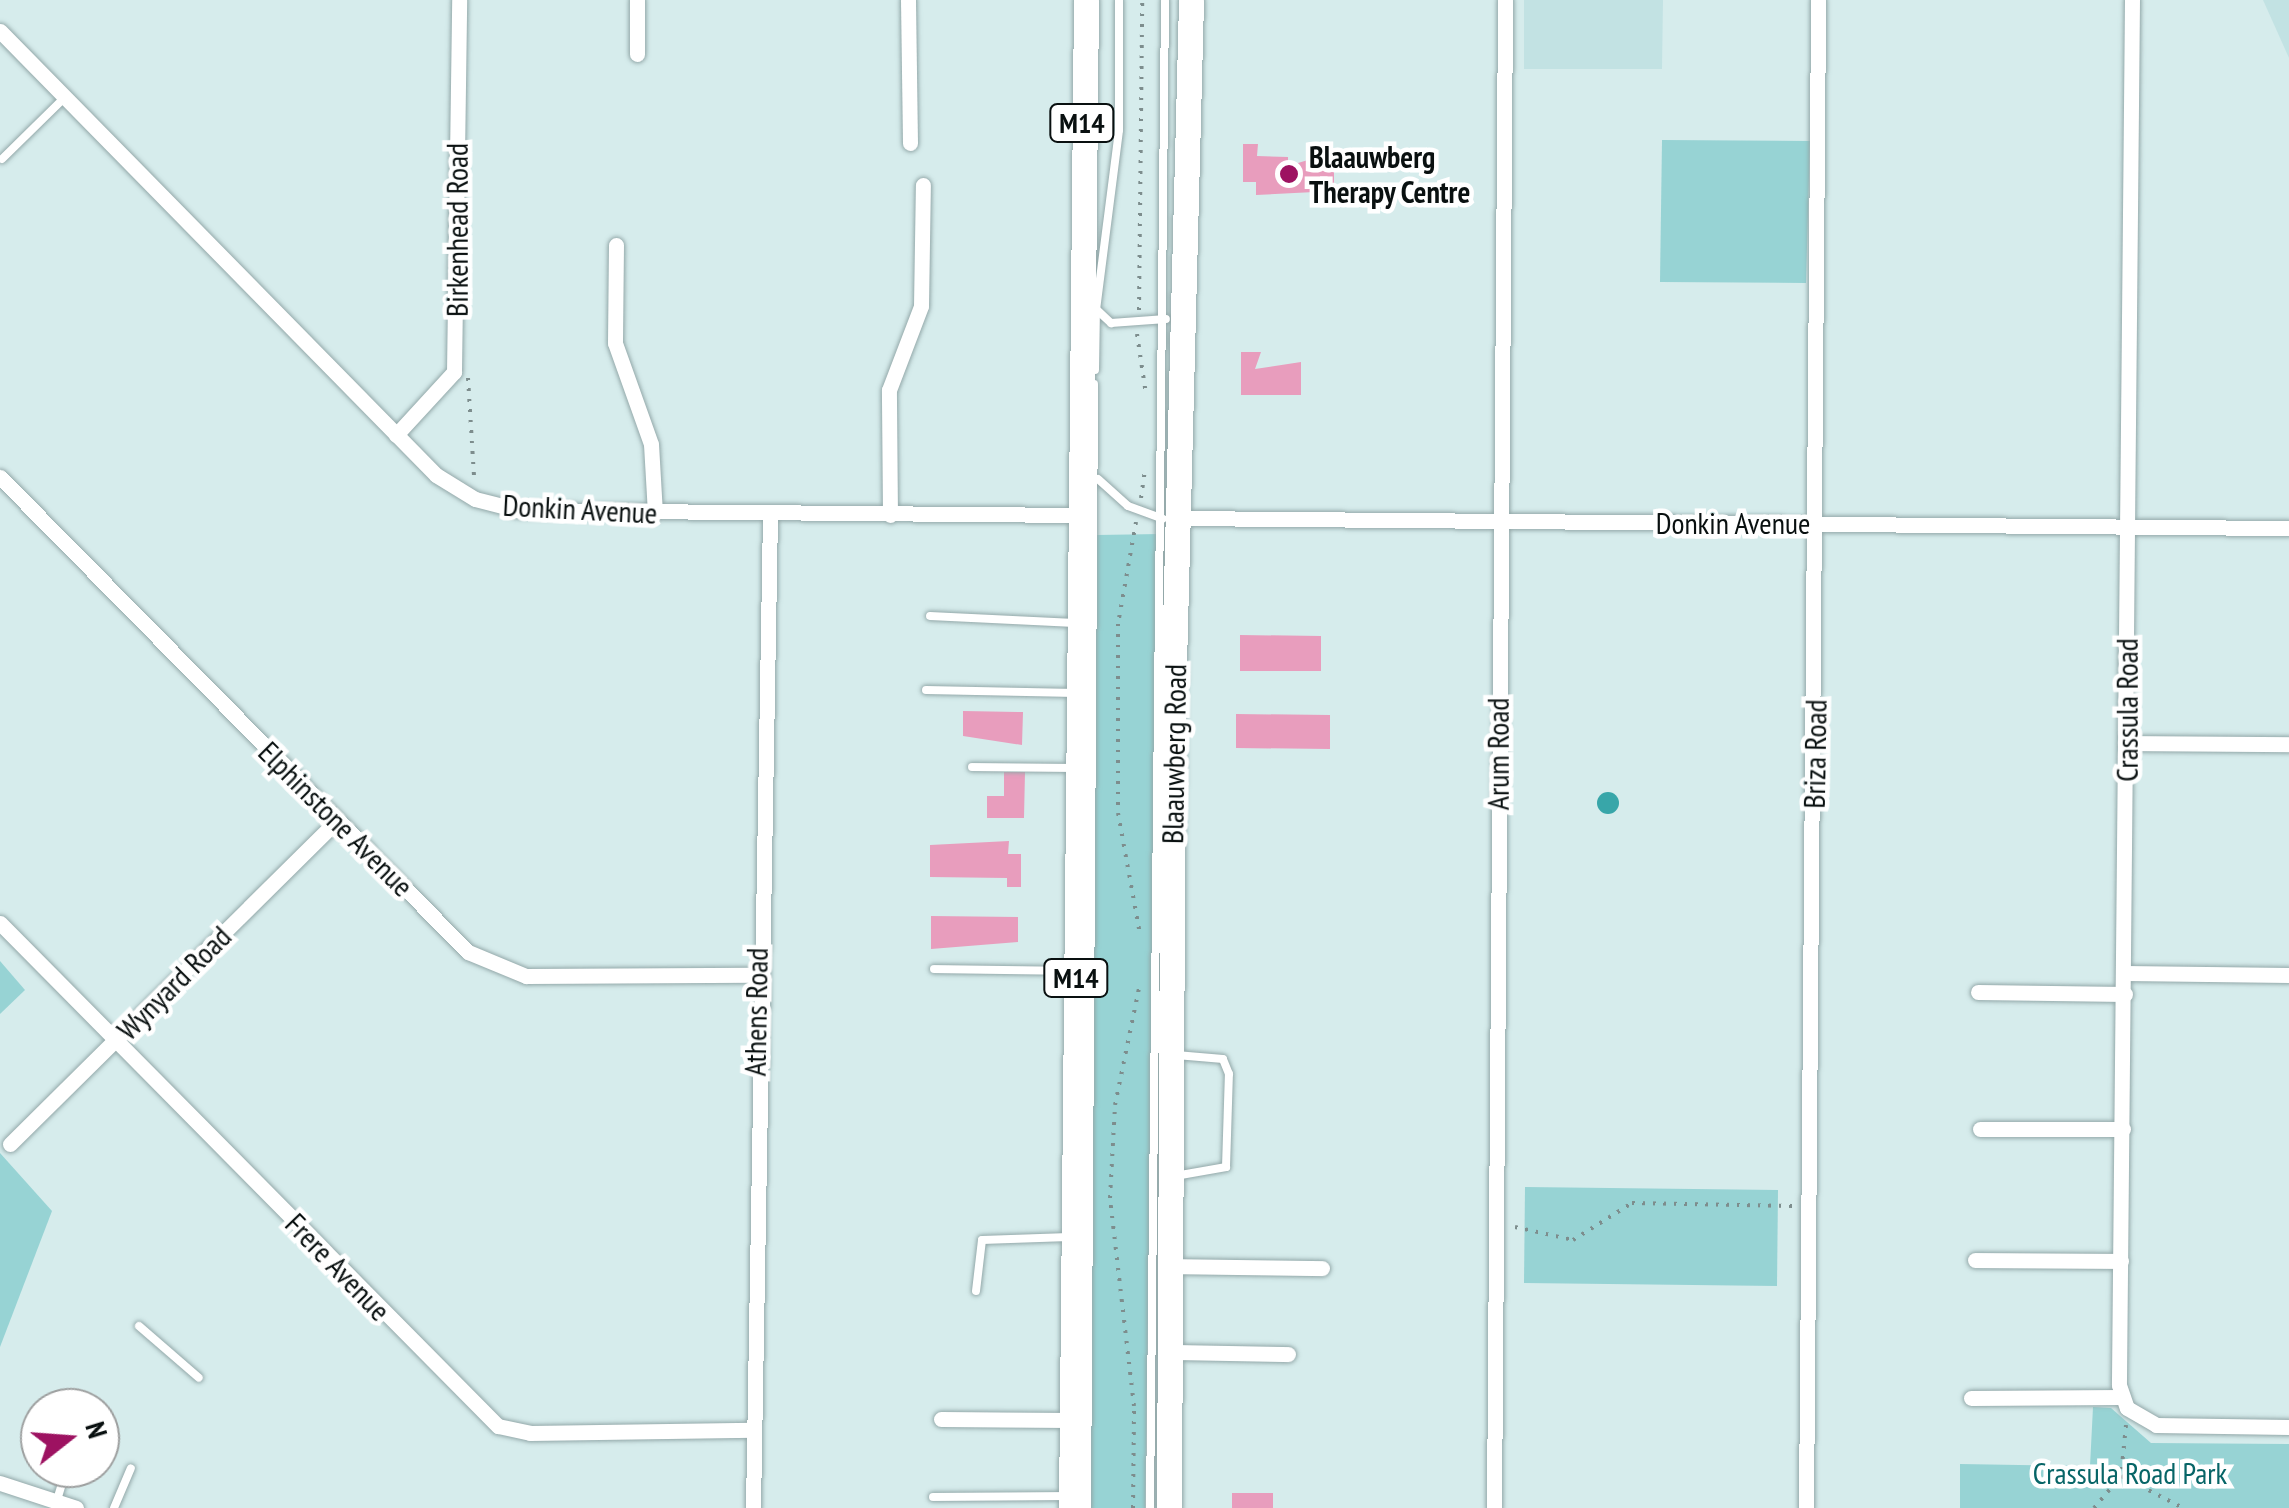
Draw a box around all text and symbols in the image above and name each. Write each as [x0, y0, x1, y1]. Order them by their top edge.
road number: M14 [1047, 100, 1117, 146]
place label: Blaauwberg Therapy Centre [1309, 139, 1471, 210]
street label: Birkenhead Road [439, 143, 475, 317]
marker: Blaauwberg Therapy Centre [1278, 163, 1300, 185]
street label: Donkin Avenue [501, 487, 659, 531]
street label: Donkin Avenue [1655, 505, 1811, 541]
street label: Crassula Road [2109, 638, 2145, 782]
street label: Blaauwberg Road [1154, 664, 1194, 844]
street label: Arum Road [1480, 698, 1516, 810]
street label: Briza Road [1796, 699, 1834, 809]
street label: Elphinstone Avenue [251, 734, 421, 904]
street label: Wynyard Road [110, 919, 238, 1047]
street label: Athens Road [737, 947, 775, 1077]
road number: M14 [1041, 955, 1111, 1001]
street label: Frere Avenue [278, 1206, 398, 1328]
north arrow [20, 1388, 120, 1488]
text: N [77, 1417, 117, 1442]
park label: Crassula Road Park [2033, 1455, 2227, 1491]

